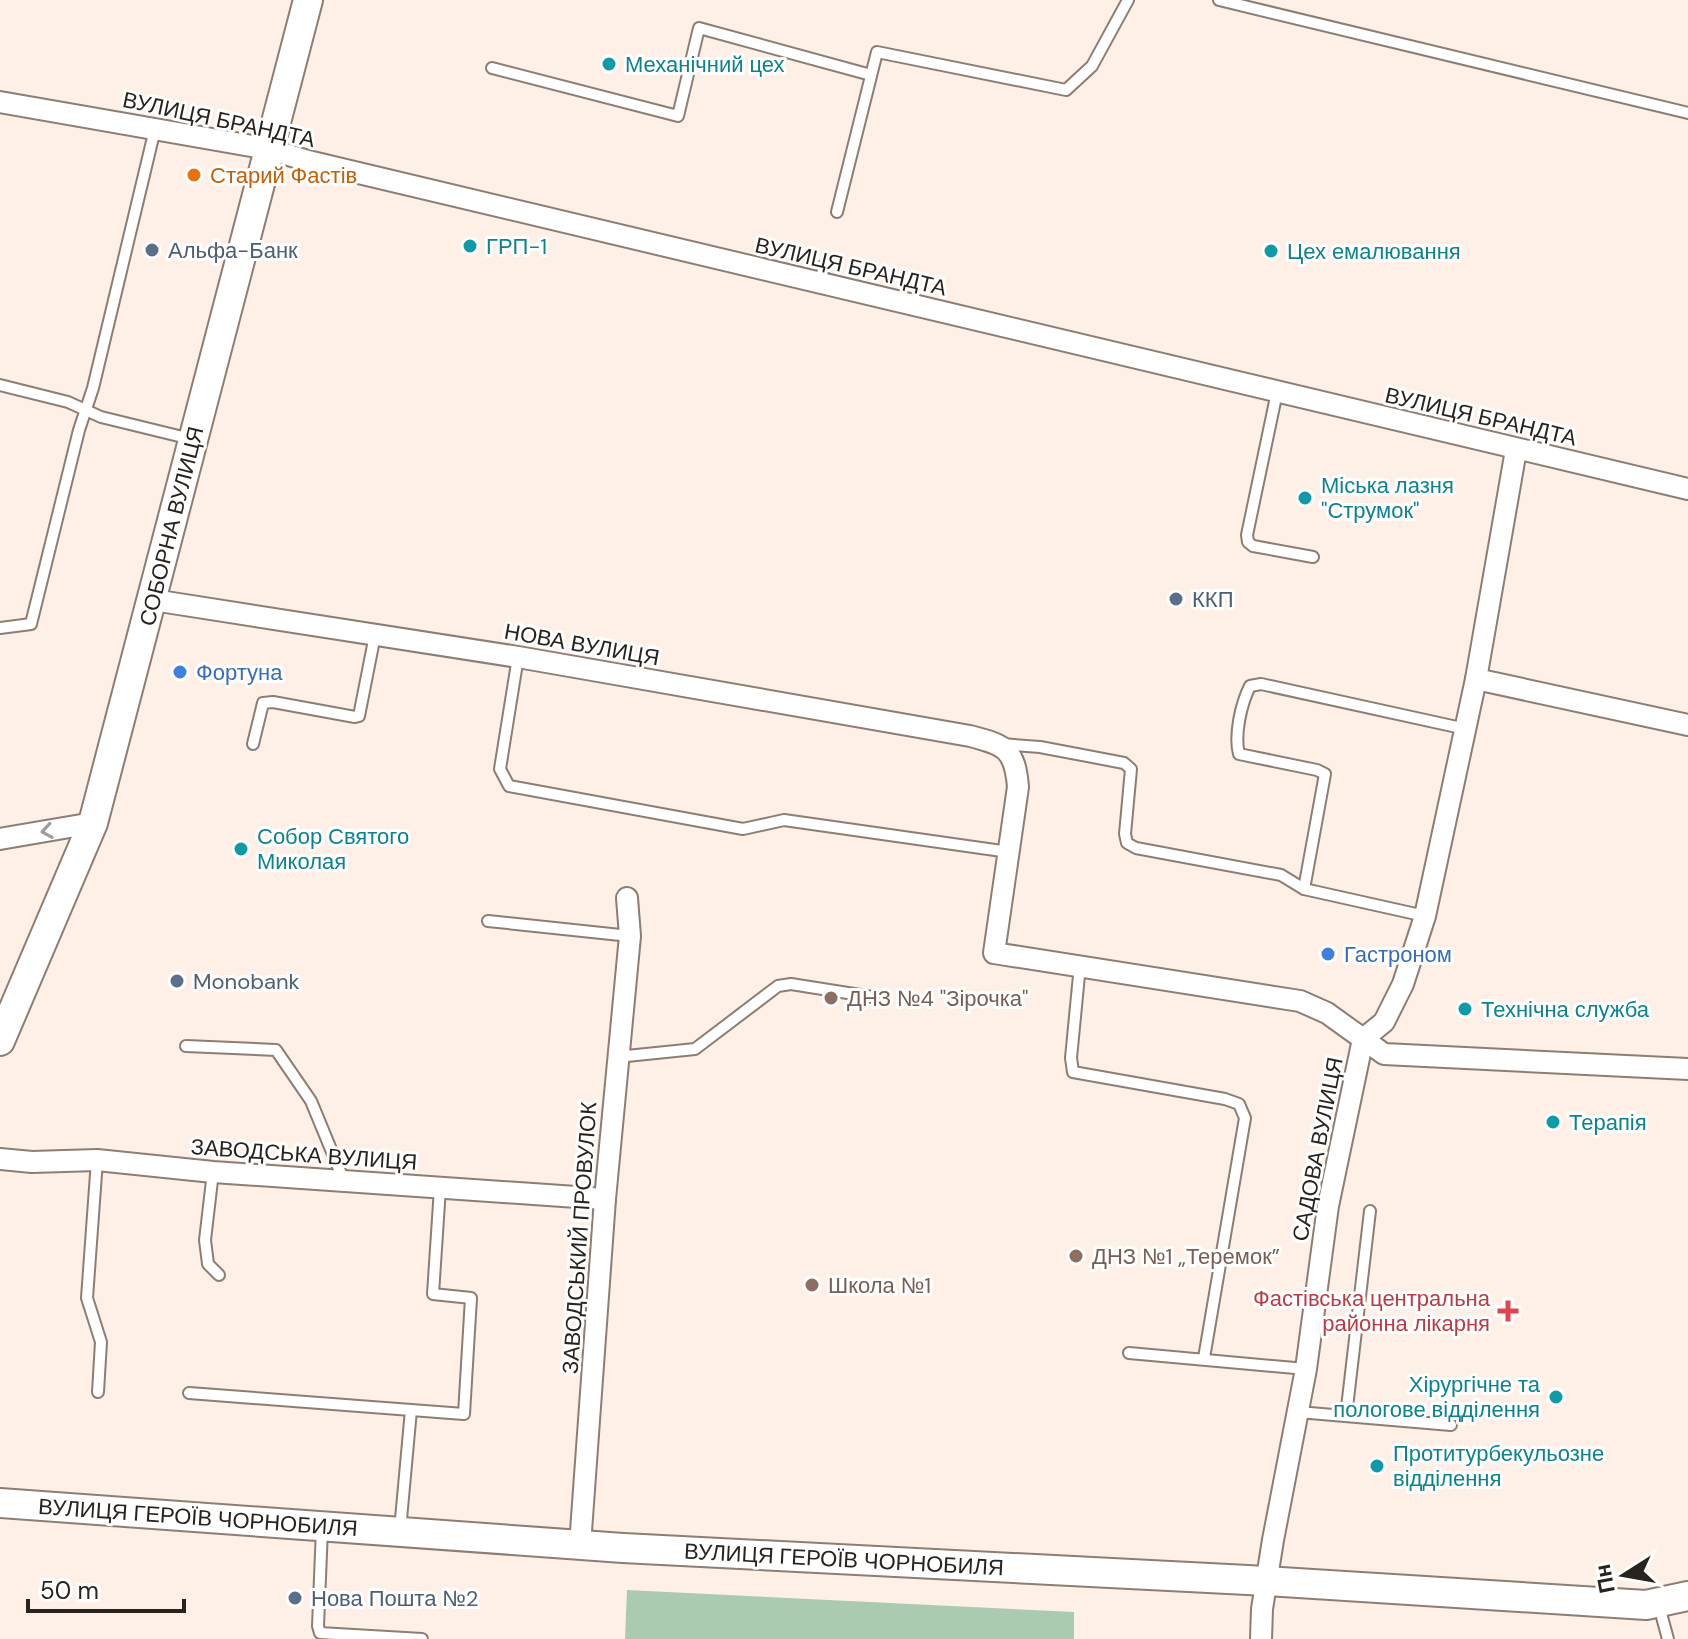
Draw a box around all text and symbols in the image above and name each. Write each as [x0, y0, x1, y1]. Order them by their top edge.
place label: Механічний цех [625, 50, 785, 79]
marker: Механічний цех [600, 55, 618, 73]
street label: ВУЛИЦЯ БРАНДТА [120, 85, 318, 154]
place label: Старий Фастів [210, 161, 357, 190]
marker: Старий Фастів [185, 166, 203, 184]
street label: ВУЛИЦЯ БРАНДТА [752, 230, 950, 303]
place label: ГРП-1 [486, 232, 547, 261]
place label: Альфа-Банк [168, 236, 298, 265]
marker: ГРП-1 [461, 237, 479, 255]
place label: Цех емалювання [1287, 237, 1461, 266]
marker: Альфа-Банк [143, 241, 161, 259]
marker: Цех емалювання [1262, 242, 1280, 260]
street label: ВУЛИЦЯ БРАНДТА [1382, 380, 1580, 453]
street label: СОБОРНА ВУЛИЦЯ [133, 423, 210, 629]
place label: Міська лазня "Струмок" [1321, 471, 1454, 525]
marker: Міська лазня "Струмок" [1296, 489, 1314, 507]
place label: ККП [1192, 585, 1233, 614]
marker: ККП [1167, 590, 1185, 608]
street label: НОВА ВУЛИЦЯ [502, 617, 662, 672]
place label: Фортуна [196, 658, 283, 687]
marker: Фортуна [171, 663, 189, 681]
one-way arrow [40, 822, 54, 839]
place label: Собор Святого Миколая [257, 822, 409, 876]
marker: Собор Святого Миколая [232, 840, 250, 858]
place label: Гастроном [1344, 940, 1452, 969]
marker: Гастроном [1319, 945, 1337, 963]
place label: Monobank [193, 967, 300, 996]
marker: Monobank [168, 972, 186, 990]
place label: ДНЗ №4 "Зірочка" [847, 984, 1029, 1013]
marker: ДНЗ №4 "Зірочка" [822, 989, 840, 1007]
place label: Технічна служба [1481, 995, 1650, 1024]
marker: Технічна служба [1456, 1000, 1474, 1018]
street label: САДОВА ВУЛИЦЯ [1285, 1055, 1350, 1244]
street label: ЗАВОДСЬКИЙ ПРОВУЛОК [556, 1101, 603, 1375]
place label: Терапія [1569, 1108, 1647, 1137]
marker: Терапія [1544, 1113, 1562, 1131]
street label: ЗАВОДСЬКА ВУЛИЦЯ [190, 1132, 418, 1177]
place label: ДНЗ №1 „Теремок” [1092, 1242, 1280, 1271]
marker: ДНЗ №1 „Теремок” [1067, 1247, 1085, 1265]
place label: Школа №1 [828, 1271, 931, 1300]
marker: Школа №1 [803, 1276, 821, 1294]
place label: Фастівська центральна районна лікарня [1253, 1284, 1491, 1338]
marker: Фастівська центральна районна лікарня [1497, 1300, 1519, 1322]
place label: Хірургічне та пологове відділення [1333, 1370, 1541, 1424]
marker: Хірургічне та пологове відділення [1547, 1388, 1565, 1406]
place label: Протитурбекульозне відділення [1393, 1439, 1604, 1493]
marker: Протитурбекульозне відділення [1368, 1457, 1386, 1475]
street label: ВУЛИЦЯ ГЕРОЇВ ЧОРНОБИЛЯ [37, 1492, 359, 1543]
north arrow [1584, 1535, 1664, 1615]
street label: ВУЛИЦЯ ГЕРОЇВ ЧОРНОБИЛЯ [683, 1537, 1005, 1582]
text: Пн [1588, 1562, 1622, 1596]
scale bar [28, 1563, 184, 1613]
text: 50 m [40, 1575, 99, 1606]
place label: Нова Пошта №2 [311, 1584, 479, 1613]
marker: Нова Пошта №2 [286, 1589, 304, 1607]

